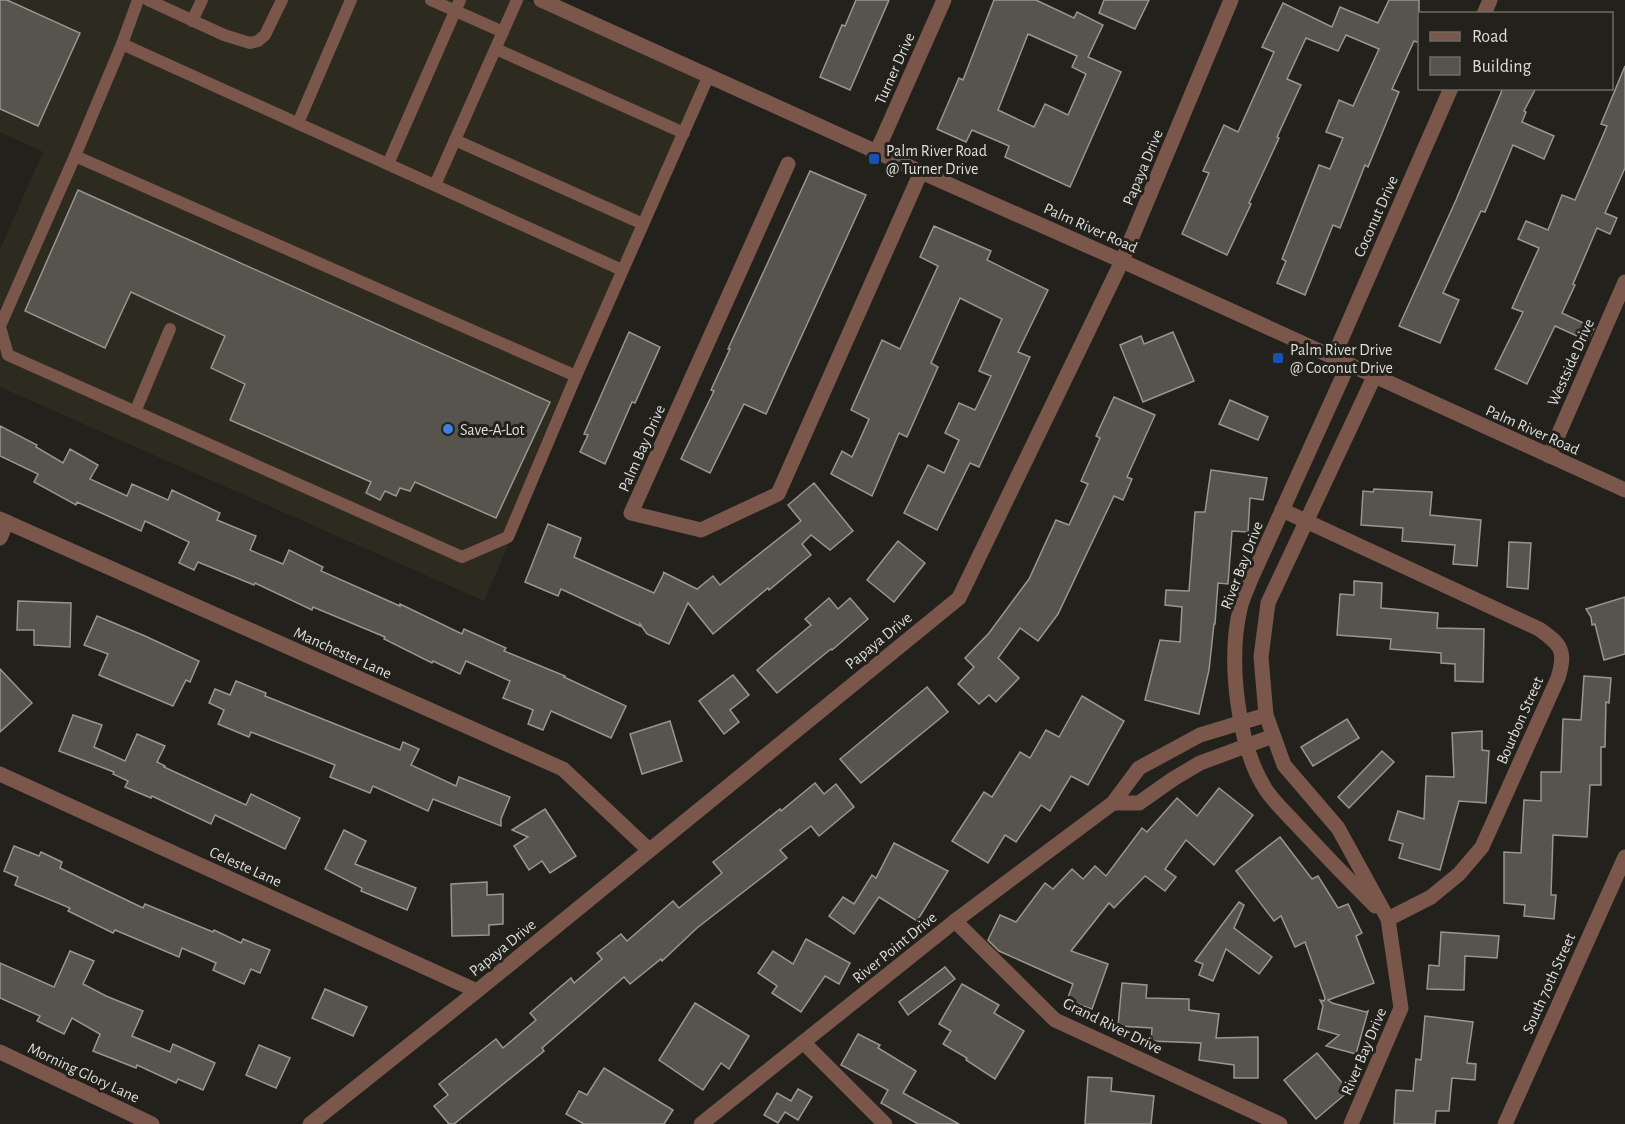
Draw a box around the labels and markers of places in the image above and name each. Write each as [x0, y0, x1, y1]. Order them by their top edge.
place label: Palm River Road @ Turner Drive [886, 143, 987, 177]
marker: Palm River Road @ Turner Drive [867, 152, 881, 166]
place label: Palm River Drive @ Coconut Drive [1290, 342, 1393, 376]
marker: Palm River Drive @ Coconut Drive [1271, 351, 1285, 365]
marker: Save-A-Lot [441, 422, 455, 436]
place label: Save-A-Lot [460, 422, 525, 438]

